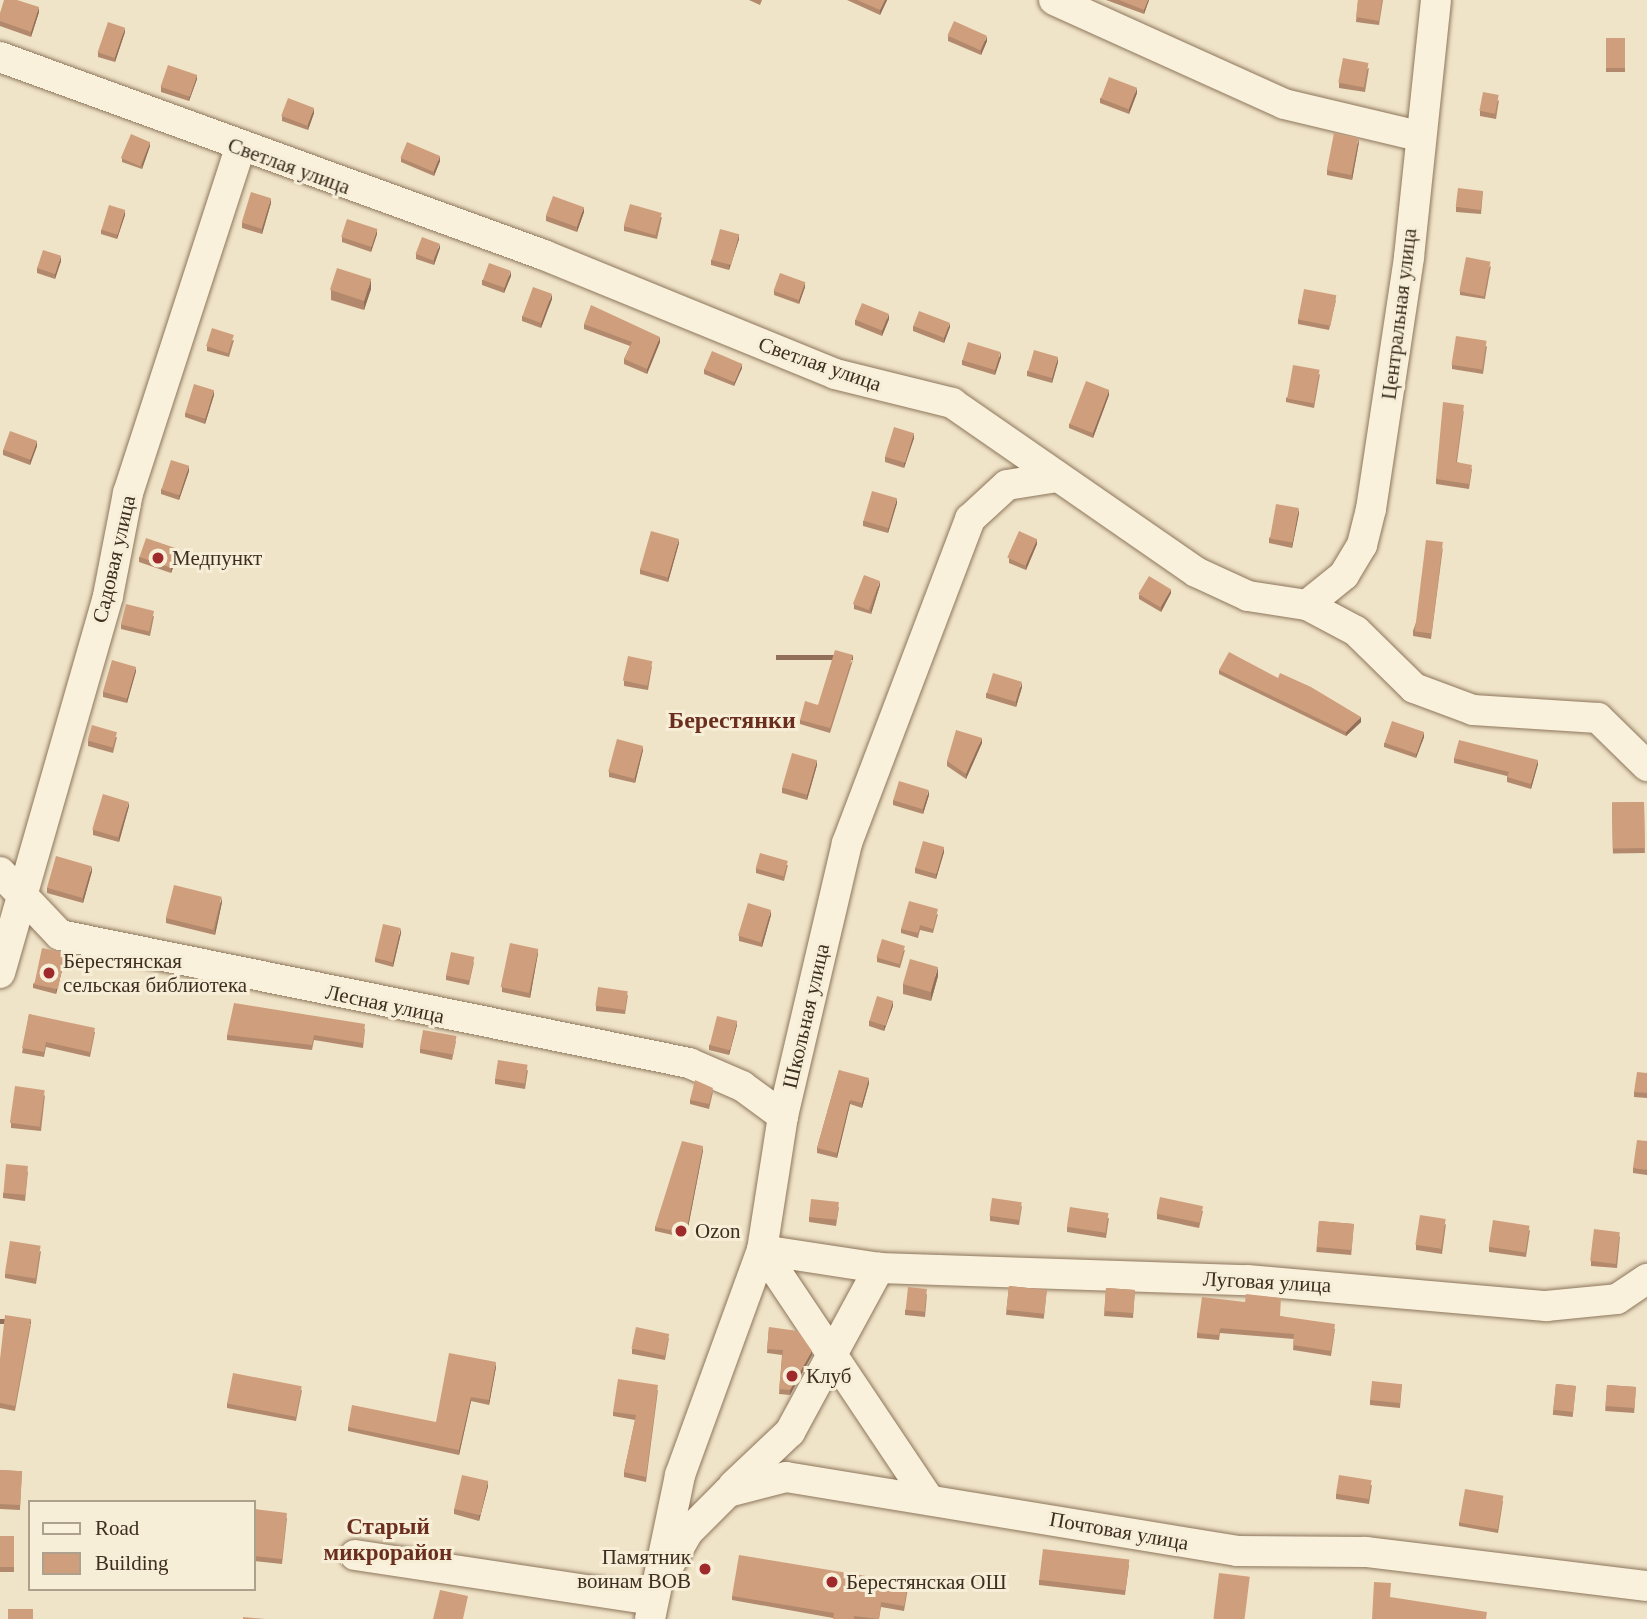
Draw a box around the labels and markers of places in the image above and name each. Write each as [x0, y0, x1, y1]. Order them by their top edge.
place label: Медпункт [172, 545, 262, 571]
marker: Медпункт [150, 550, 166, 566]
place label: Берестянская сельская библиотека [63, 948, 247, 998]
marker: Берестянская сельская библиотека [41, 965, 57, 981]
place label: Ozon [695, 1218, 740, 1244]
marker: Ozon [673, 1223, 689, 1239]
place label: Клуб [806, 1363, 851, 1389]
marker: Клуб [784, 1368, 800, 1384]
place label: Памятник воинам ВОВ [577, 1544, 691, 1594]
marker: Памятник воинам ВОВ [697, 1561, 713, 1577]
place label: Берестянская ОШ [846, 1569, 1007, 1595]
marker: Берестянская ОШ [824, 1574, 840, 1590]

